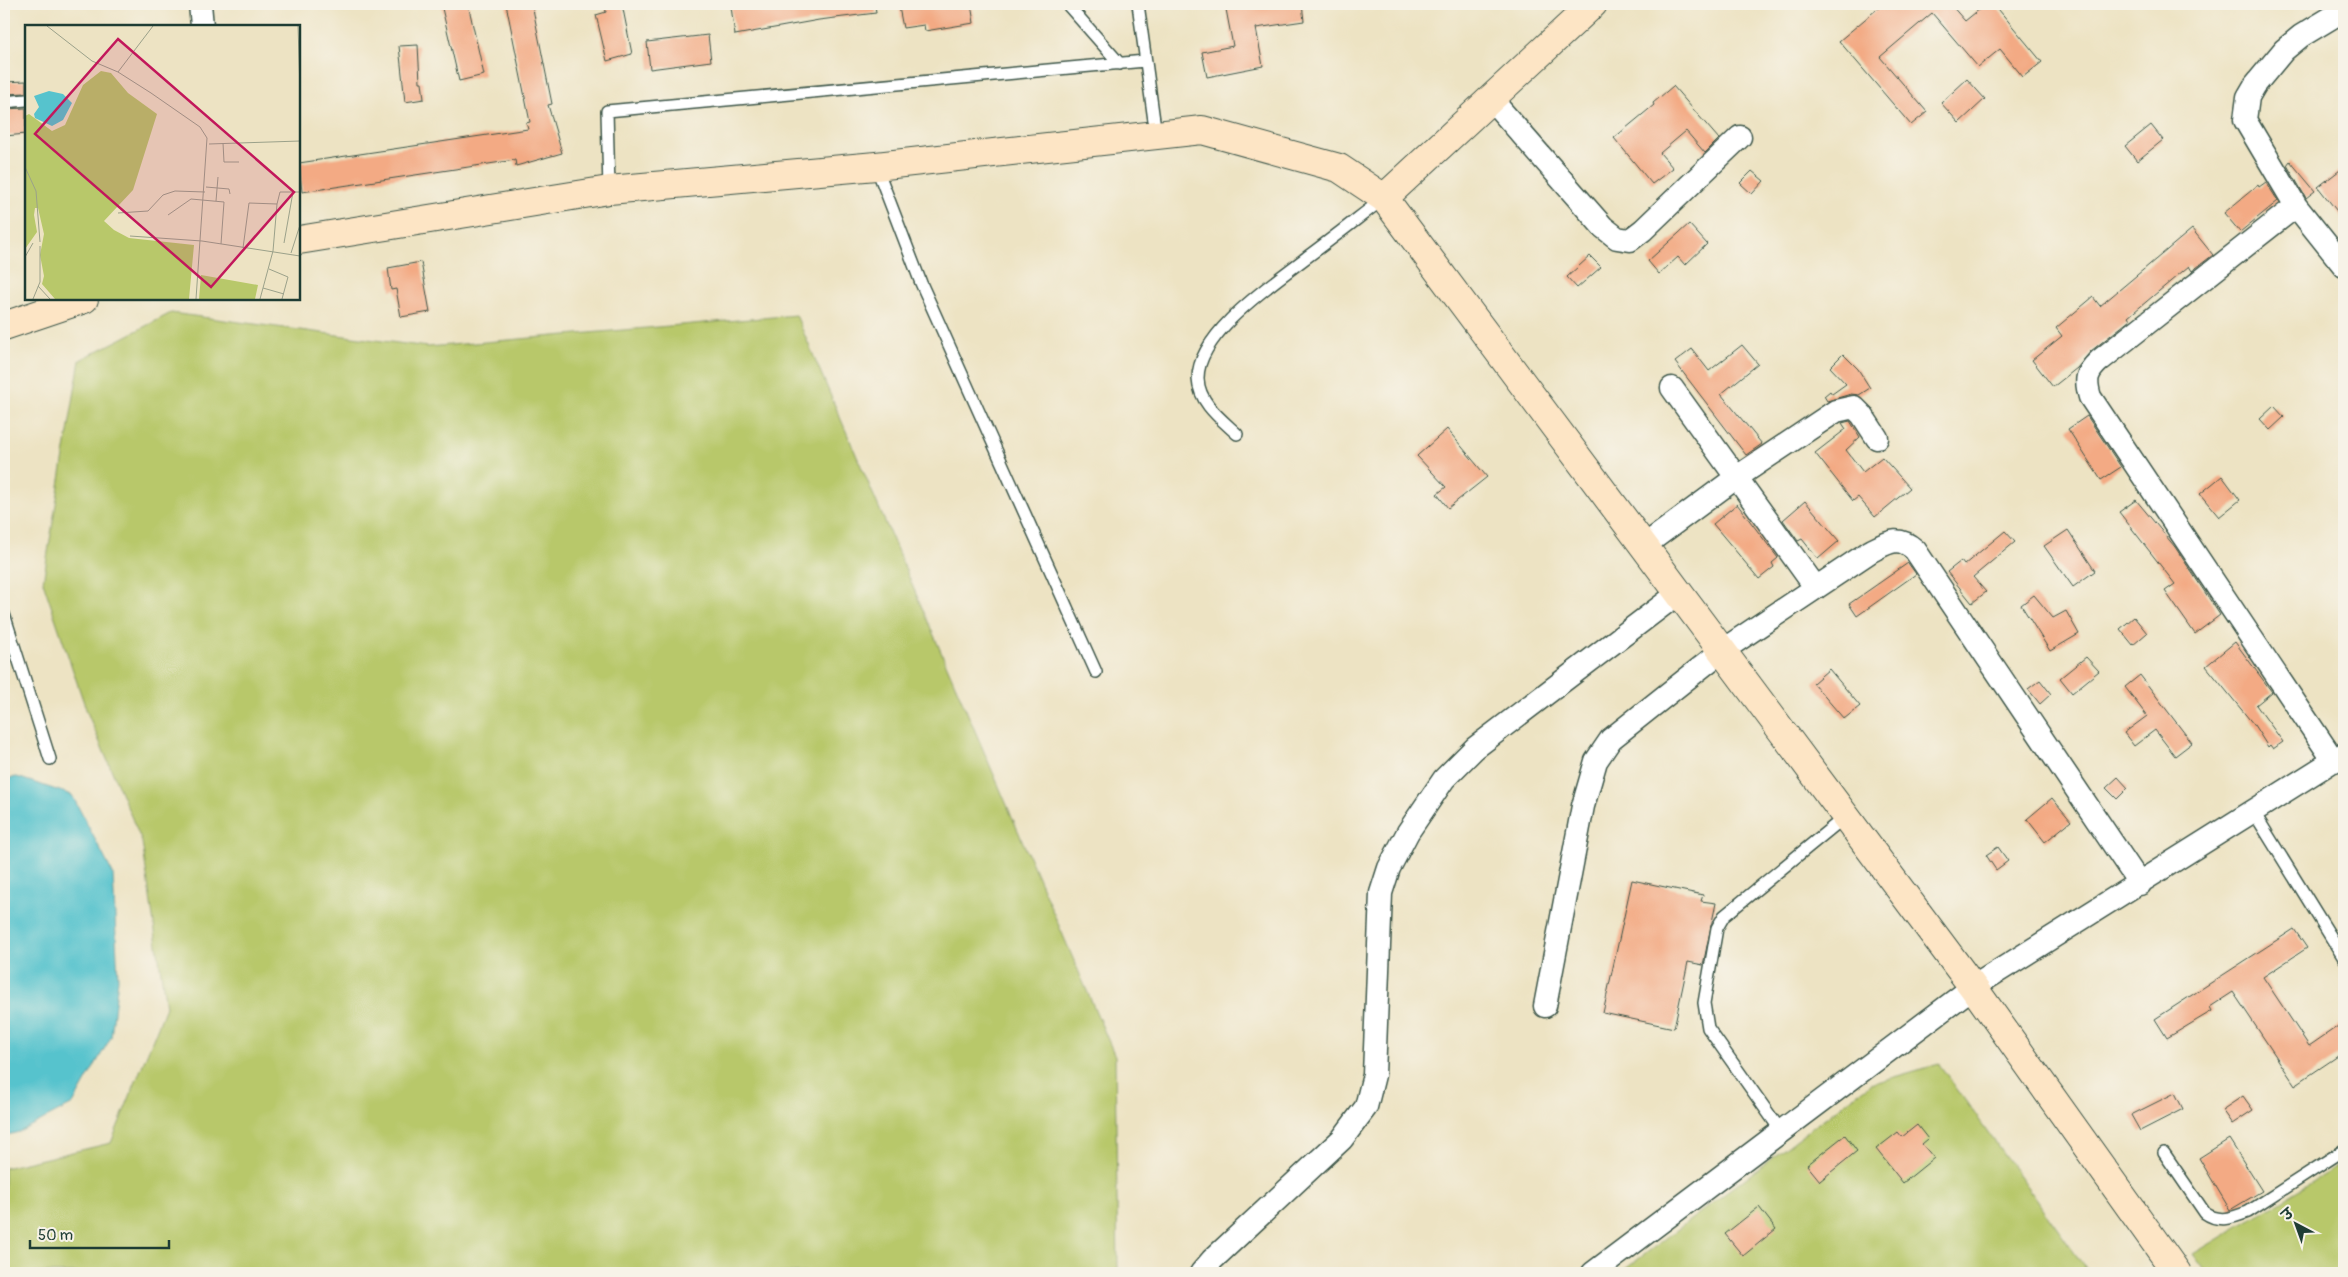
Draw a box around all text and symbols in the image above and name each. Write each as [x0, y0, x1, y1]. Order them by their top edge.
inset map [25, 25, 300, 300]
north arrow [2270, 1200, 2320, 1250]
text: उ [2277, 1204, 2298, 1225]
scale bar [30, 1217, 169, 1249]
text: 50 m [38, 1226, 73, 1245]

